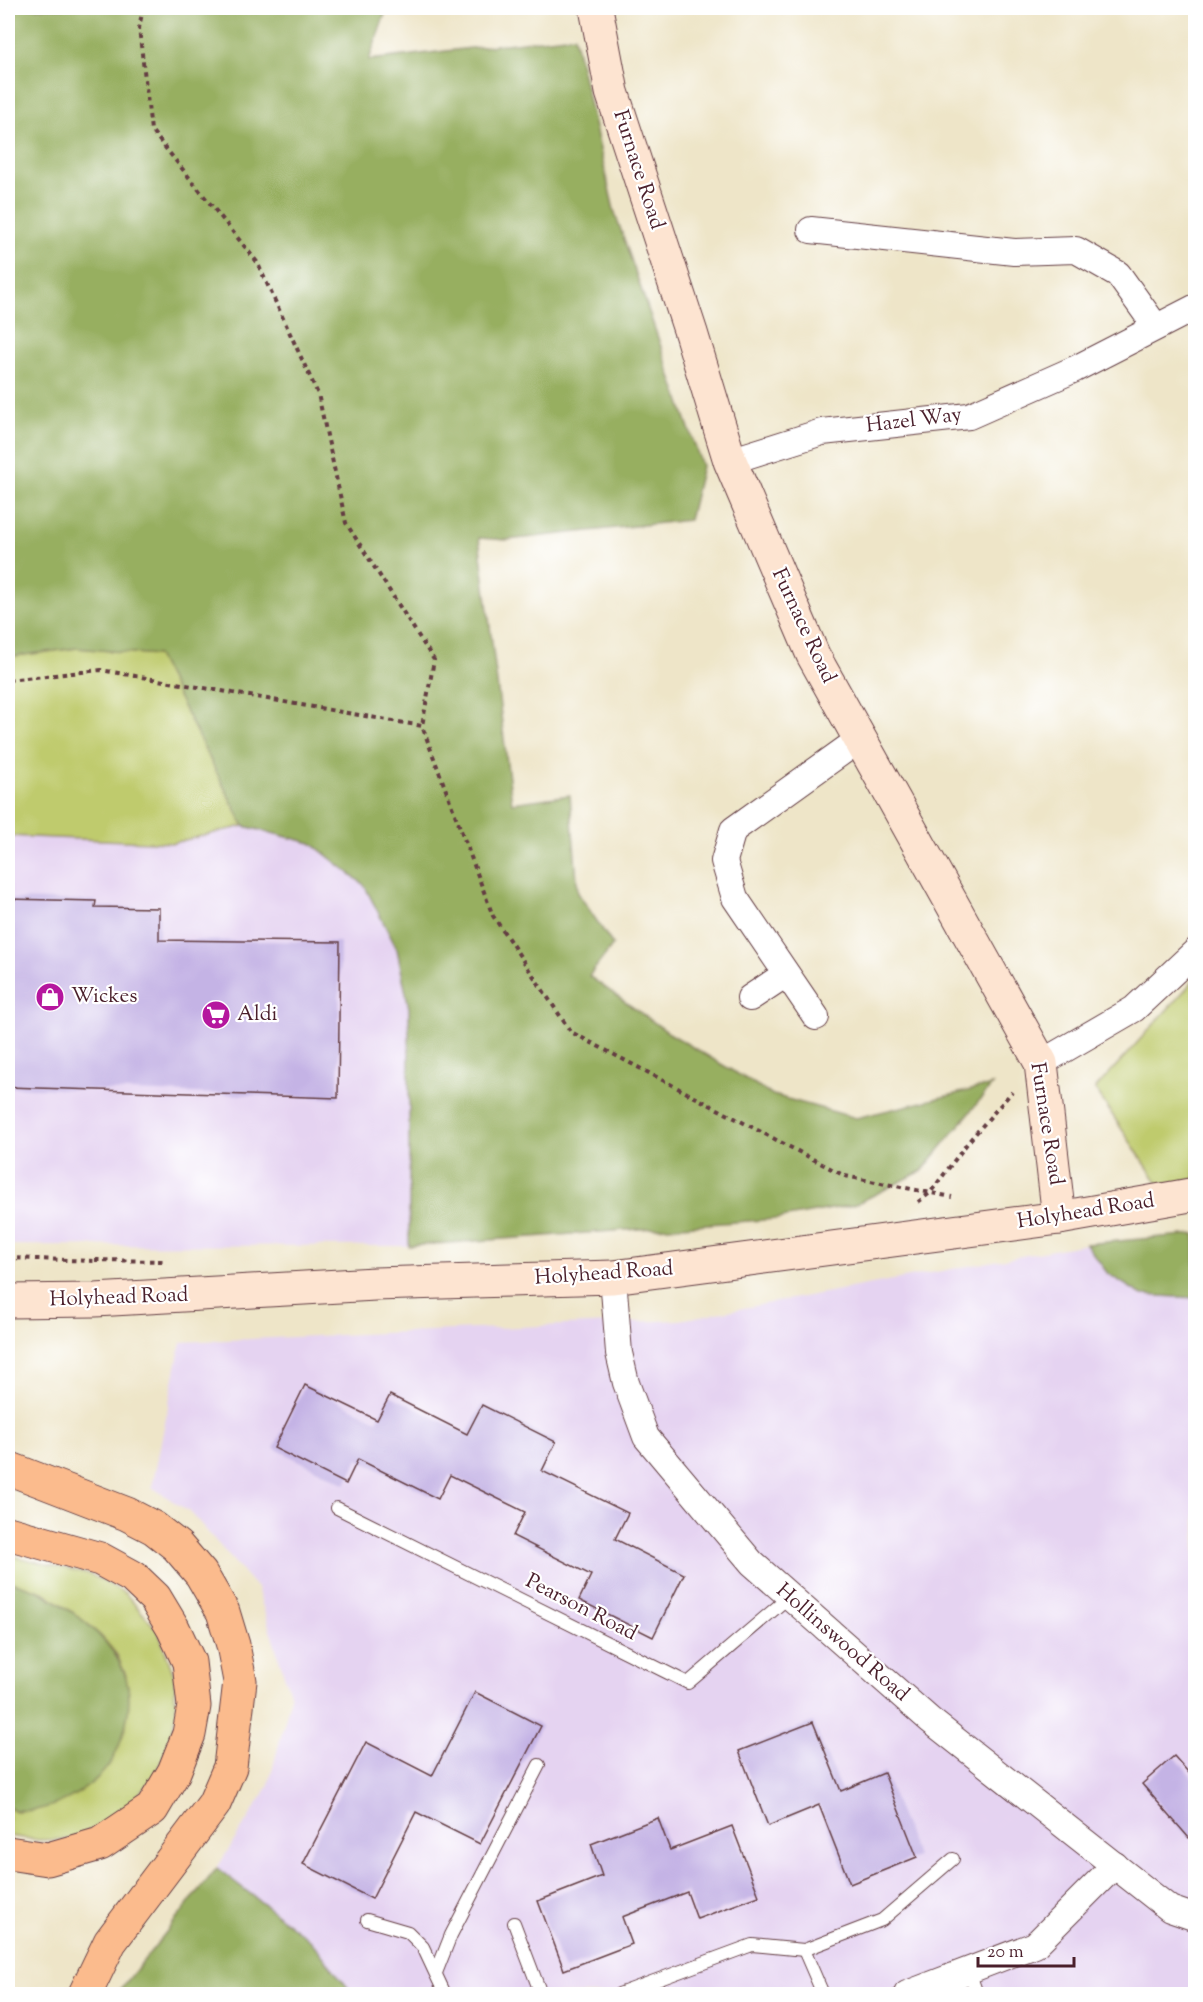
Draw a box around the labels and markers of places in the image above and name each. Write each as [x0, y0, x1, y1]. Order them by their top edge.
shop icon: Wickes [34, 981, 66, 1013]
place label: Wickes [71, 982, 137, 1012]
supermarket icon: Aldi [200, 999, 232, 1031]
place label: Aldi [237, 1000, 278, 1030]

